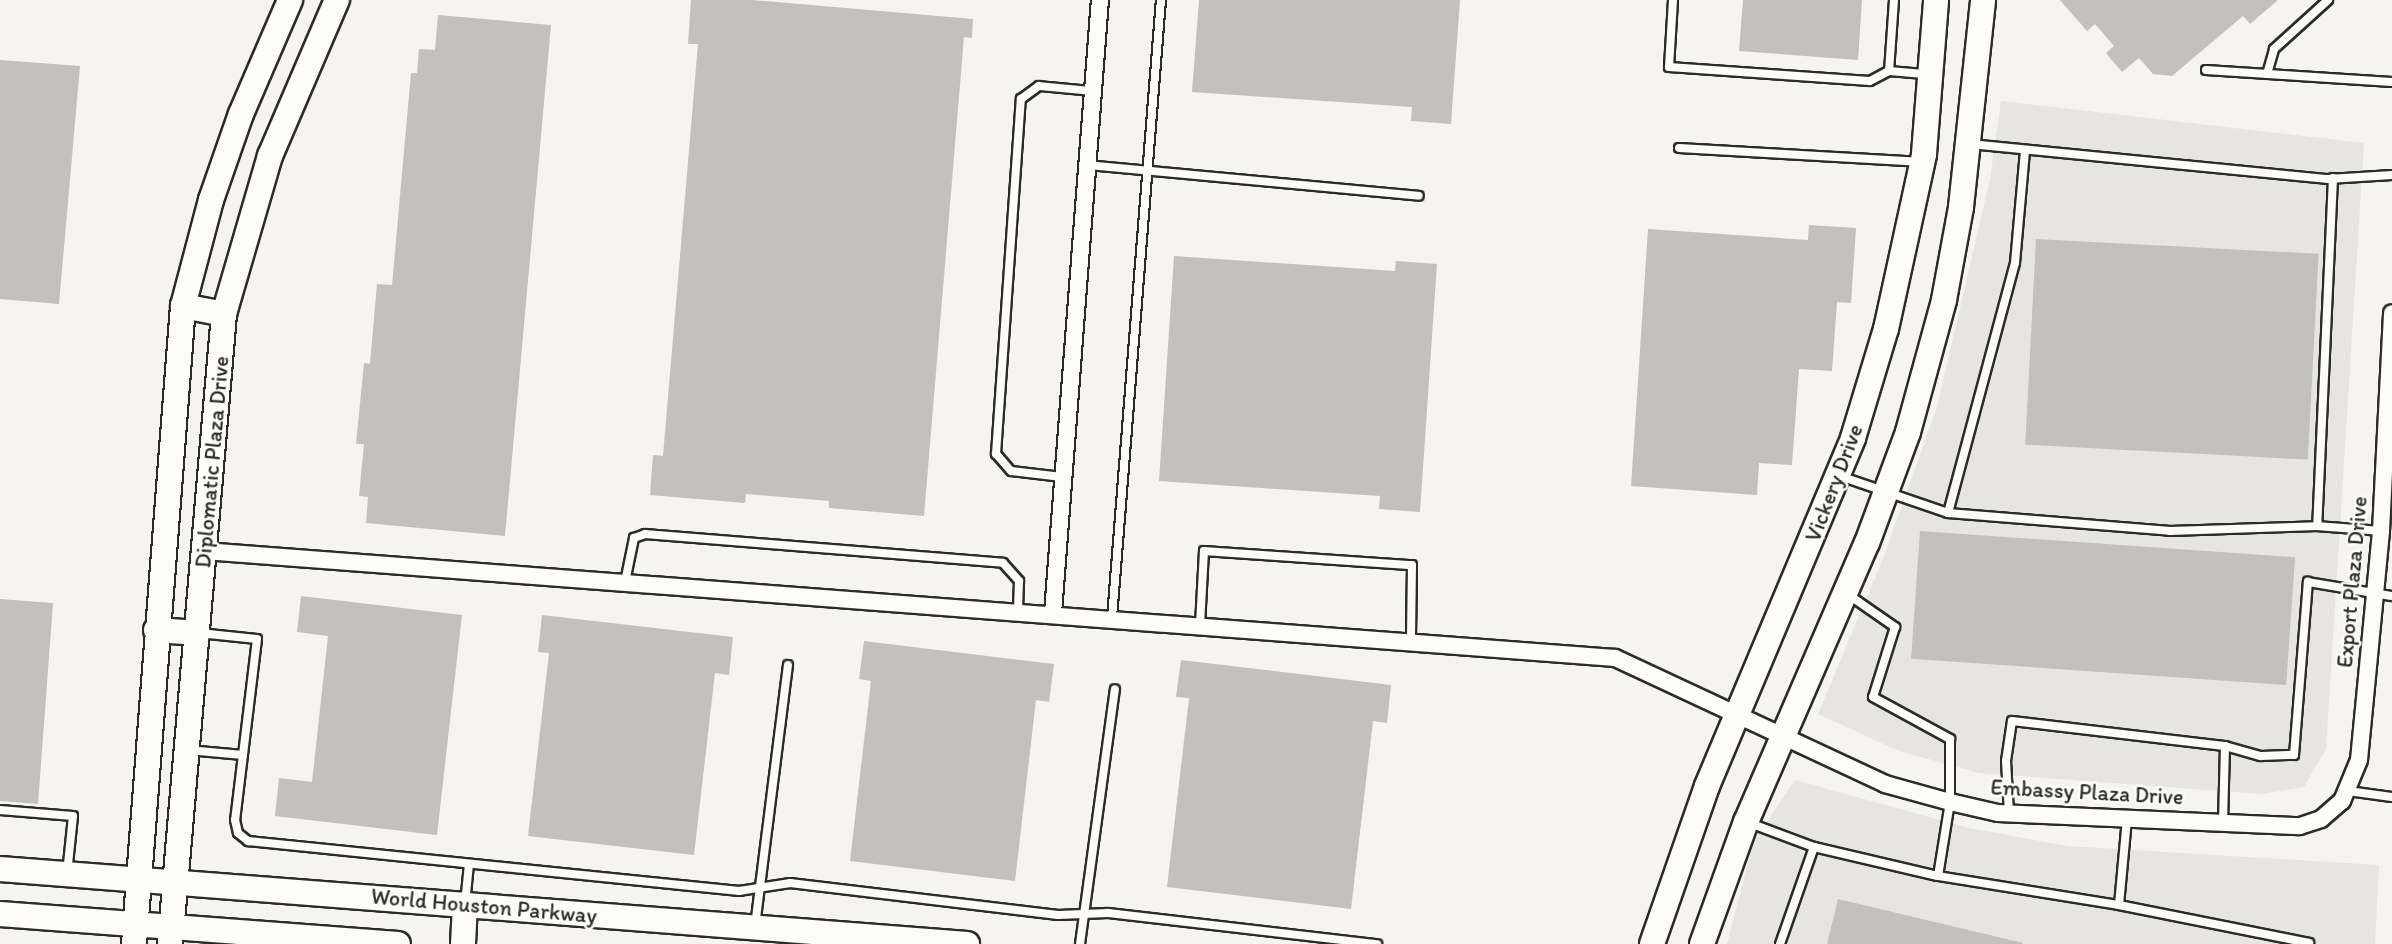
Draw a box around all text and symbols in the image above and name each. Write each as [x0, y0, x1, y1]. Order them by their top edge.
street label: Diplomatic Plaza Drive [190, 354, 234, 570]
street label: Vickery Drive [1799, 420, 1869, 546]
street label: Export Plaza Drive [2331, 495, 2373, 669]
street label: Embassy Plaza Drive [1989, 774, 2185, 810]
street label: World Houston Parkway [370, 883, 598, 929]

